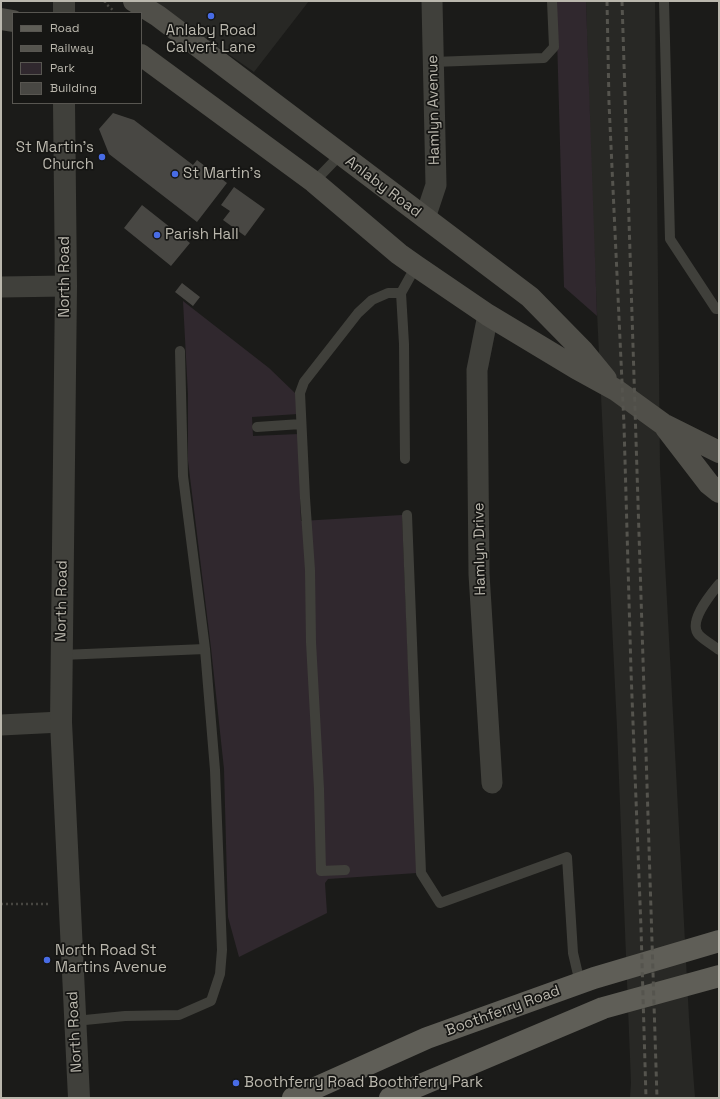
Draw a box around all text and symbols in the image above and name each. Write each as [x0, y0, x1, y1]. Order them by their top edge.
marker: Anlaby Road Calvert Lane [206, 11, 216, 21]
legend [12, 12, 142, 104]
text: Road [50, 20, 79, 36]
place label: Anlaby Road Calvert Lane [166, 22, 256, 57]
text: Railway [50, 40, 94, 56]
street label: Hamlyn Avenue [424, 55, 444, 165]
text: Park [50, 60, 75, 76]
text: Building [50, 80, 97, 96]
place label: St Martin's Church [16, 139, 94, 174]
marker: St Martin's Church [97, 152, 107, 162]
street label: Anlaby Road [341, 153, 425, 221]
place label: St Martin's [183, 165, 261, 183]
marker: St Martin's [170, 169, 180, 179]
place label: Parish Hall [165, 226, 239, 244]
marker: Parish Hall [152, 230, 162, 240]
street label: North Road [56, 236, 74, 318]
street label: Hamlyn Drive [470, 502, 490, 596]
street label: North Road [52, 560, 72, 642]
place label: North Road St Martins Avenue [55, 942, 167, 977]
marker: North Road St Martins Avenue [42, 955, 52, 965]
street label: Boothferry Road [443, 982, 563, 1040]
street label: North Road [64, 991, 86, 1073]
place label: Boothferry Road Boothferry Park [244, 1074, 483, 1092]
marker: Boothferry Road Boothferry Park [231, 1078, 241, 1088]

